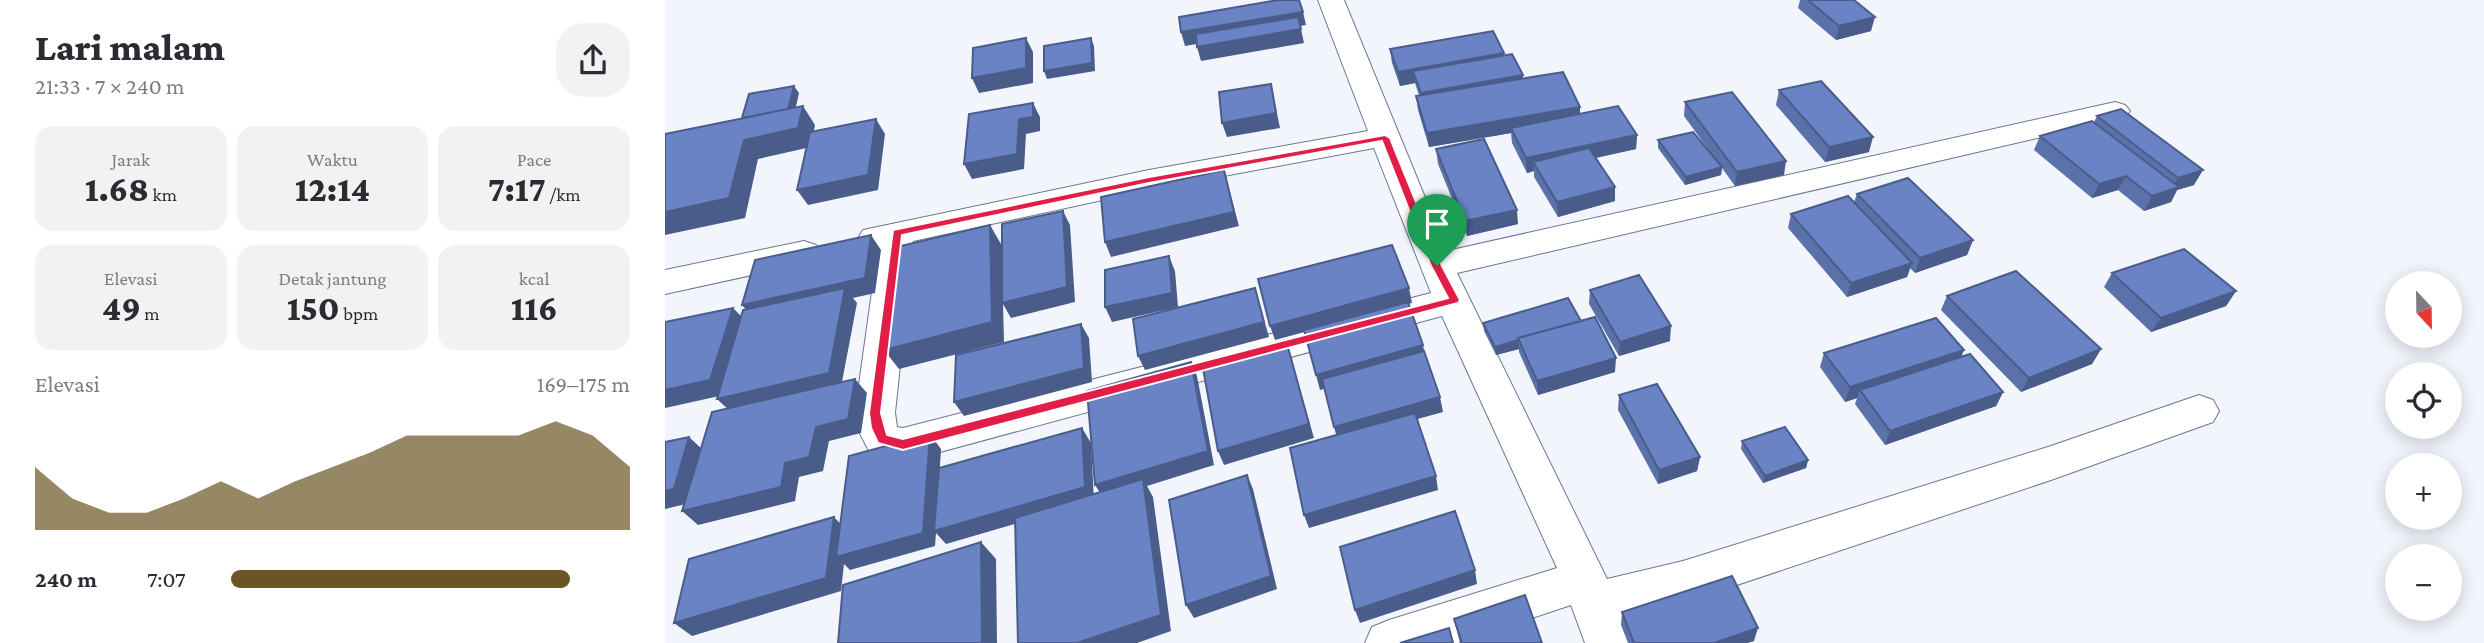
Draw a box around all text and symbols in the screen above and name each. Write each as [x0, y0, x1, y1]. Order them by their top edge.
button: share [556, 23, 630, 97]
text: Lari malam [35, 26, 225, 68]
text: 21:33 · 7 × 240 m [35, 73, 185, 99]
text: Jarak [111, 149, 150, 170]
text: Waktu [307, 149, 358, 170]
text: Pace [517, 149, 551, 170]
text: 1.68 [85, 170, 149, 209]
text: 12:14 [295, 170, 370, 209]
text: 7:17 [488, 170, 546, 209]
text: km [149, 184, 177, 205]
text: /km [546, 184, 581, 205]
pin [1407, 194, 1467, 266]
icon: arrive [1418, 205, 1456, 243]
text: Elevasi [104, 268, 158, 289]
text: Detak jantung [278, 268, 387, 289]
text: kcal [519, 268, 549, 289]
north arrow [2385, 271, 2462, 348]
map controls [2385, 271, 2462, 621]
text: 49 [102, 289, 141, 328]
text: 150 [287, 289, 340, 328]
text: 116 [511, 289, 558, 328]
text: m [141, 303, 160, 324]
text: bpm [340, 303, 378, 324]
button: locate [2385, 362, 2462, 439]
text: Elevasi [35, 371, 100, 397]
text: 169–175 m [537, 371, 630, 397]
button: + [2385, 453, 2462, 530]
button: − [2385, 544, 2462, 621]
text: 240 m [35, 566, 97, 592]
text: 7:07 [147, 566, 186, 592]

